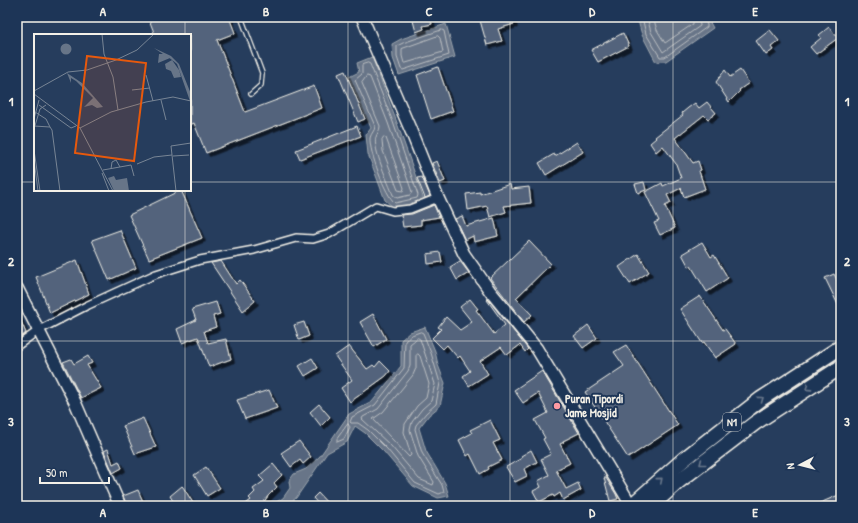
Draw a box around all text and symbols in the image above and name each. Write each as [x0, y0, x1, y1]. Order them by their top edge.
text: A [100, 2, 107, 20]
text: B [263, 2, 270, 20]
text: C [425, 2, 433, 20]
text: D [589, 2, 596, 20]
text: E [752, 2, 758, 20]
inset map [34, 34, 191, 191]
text: 1 [9, 92, 14, 110]
text: 1 [845, 92, 850, 110]
text: 2 [8, 252, 15, 270]
text: 2 [844, 252, 851, 270]
one-way arrow [805, 383, 812, 391]
place label: Puran Tipordi Jame Mosjid [565, 390, 624, 421]
one-way arrow [757, 397, 764, 404]
marker: Puran Tipordi Jame Mosjid [552, 401, 562, 411]
text: 3 [8, 412, 14, 430]
text: 3 [844, 412, 850, 430]
road number: N1 [723, 413, 741, 431]
north arrow [780, 445, 820, 485]
one-way arrow [700, 458, 707, 465]
scale bar [40, 459, 109, 485]
text: N [783, 462, 797, 470]
text: 50 m [46, 464, 67, 481]
one-way arrow [655, 478, 663, 485]
text: A [100, 503, 107, 521]
text: B [263, 503, 270, 521]
text: C [425, 503, 433, 521]
text: D [589, 503, 596, 521]
text: E [752, 503, 758, 521]

